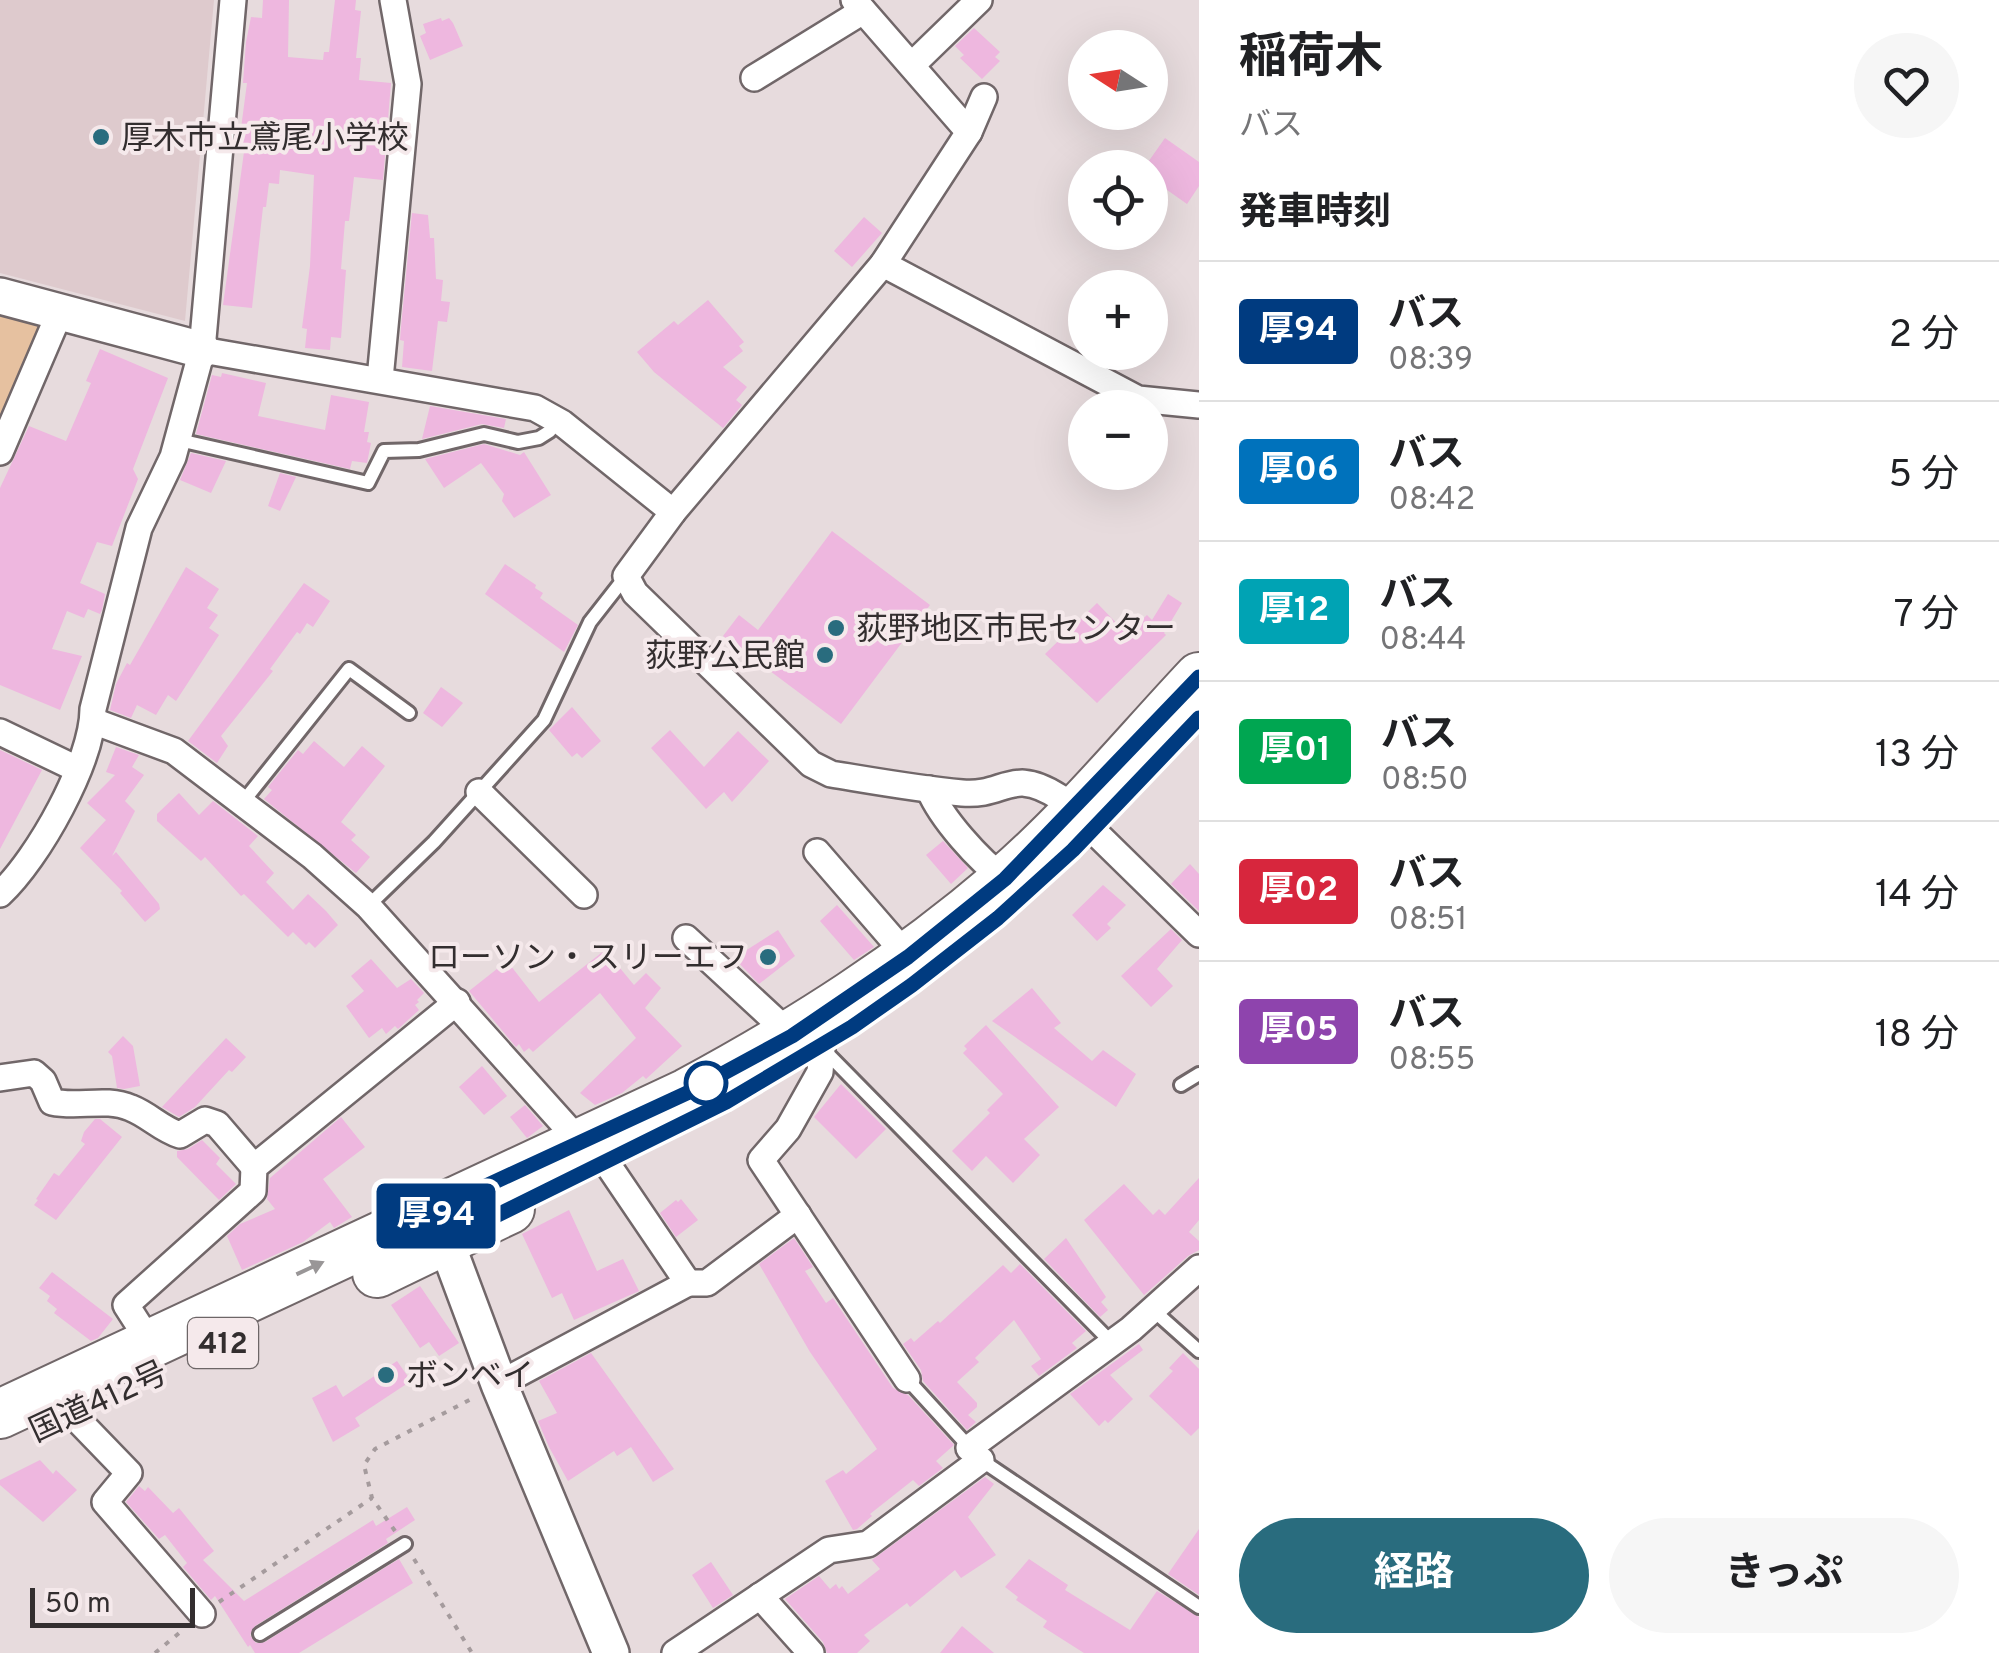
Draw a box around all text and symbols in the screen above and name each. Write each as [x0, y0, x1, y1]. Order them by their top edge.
north arrow [1068, 30, 1168, 130]
map controls [1068, 30, 1168, 490]
text: 稲荷木 [1239, 30, 1383, 90]
button: heart [1854, 33, 1959, 138]
text: バス [1239, 107, 1303, 147]
place label: 厚木市立鳶尾小学校 [121, 120, 409, 160]
marker: 厚木市立鳶尾小学校 [90, 126, 112, 148]
button: locate [1068, 150, 1168, 250]
text: 発車時刻 [1239, 190, 1391, 239]
button: + [1068, 270, 1168, 370]
text: バス [1388, 292, 1464, 341]
text: 厚94 [1259, 309, 1338, 353]
text: 2 分 [1889, 312, 1959, 361]
text: 08:39 [1388, 341, 1473, 381]
button: − [1068, 390, 1168, 490]
text: バス [1389, 432, 1465, 481]
text: 厚06 [1259, 449, 1339, 493]
text: 5 分 [1888, 452, 1959, 501]
text: 08:42 [1389, 481, 1475, 521]
text: バス [1379, 572, 1455, 621]
text: 厚12 [1259, 589, 1329, 633]
text: 7 分 [1894, 592, 1959, 641]
place label: 荻野地区市民センター [856, 611, 1176, 651]
marker: 荻野地区市民センター [825, 617, 847, 639]
text: 08:44 [1379, 621, 1466, 661]
place label: 荻野公民館 [645, 638, 805, 678]
marker: 荻野公民館 [814, 644, 836, 666]
text: バス [1381, 712, 1457, 761]
text: 厚01 [1259, 729, 1331, 773]
text: 13 分 [1875, 732, 1959, 781]
text: 08:50 [1381, 761, 1469, 801]
text: バス [1388, 852, 1464, 901]
text: 厚02 [1259, 869, 1338, 913]
text: 14 分 [1875, 872, 1959, 921]
text: 08:51 [1388, 901, 1468, 941]
place label: ローソン・スリーエフ [428, 940, 748, 980]
marker: ローソン・スリーエフ [757, 946, 779, 968]
text: バス [1388, 992, 1464, 1041]
text: 厚05 [1259, 1009, 1338, 1053]
text: 18 分 [1875, 1012, 1959, 1061]
text: 08:55 [1388, 1041, 1475, 1081]
unlabelled marker [685, 1062, 727, 1104]
line badge: 厚94 [378, 1184, 494, 1248]
text: 厚94 [397, 1194, 476, 1238]
one-way arrow [296, 1260, 325, 1277]
road number: 412 [188, 1318, 258, 1368]
street label: 国道412号 [24, 1354, 175, 1453]
place label: ボンベイ [406, 1358, 534, 1398]
marker: ボンベイ [375, 1364, 397, 1386]
button: 経路 [1239, 1518, 1589, 1633]
button: きっぷ [1609, 1518, 1959, 1633]
scale bar [30, 1583, 195, 1628]
text: 50 m [45, 1587, 111, 1623]

